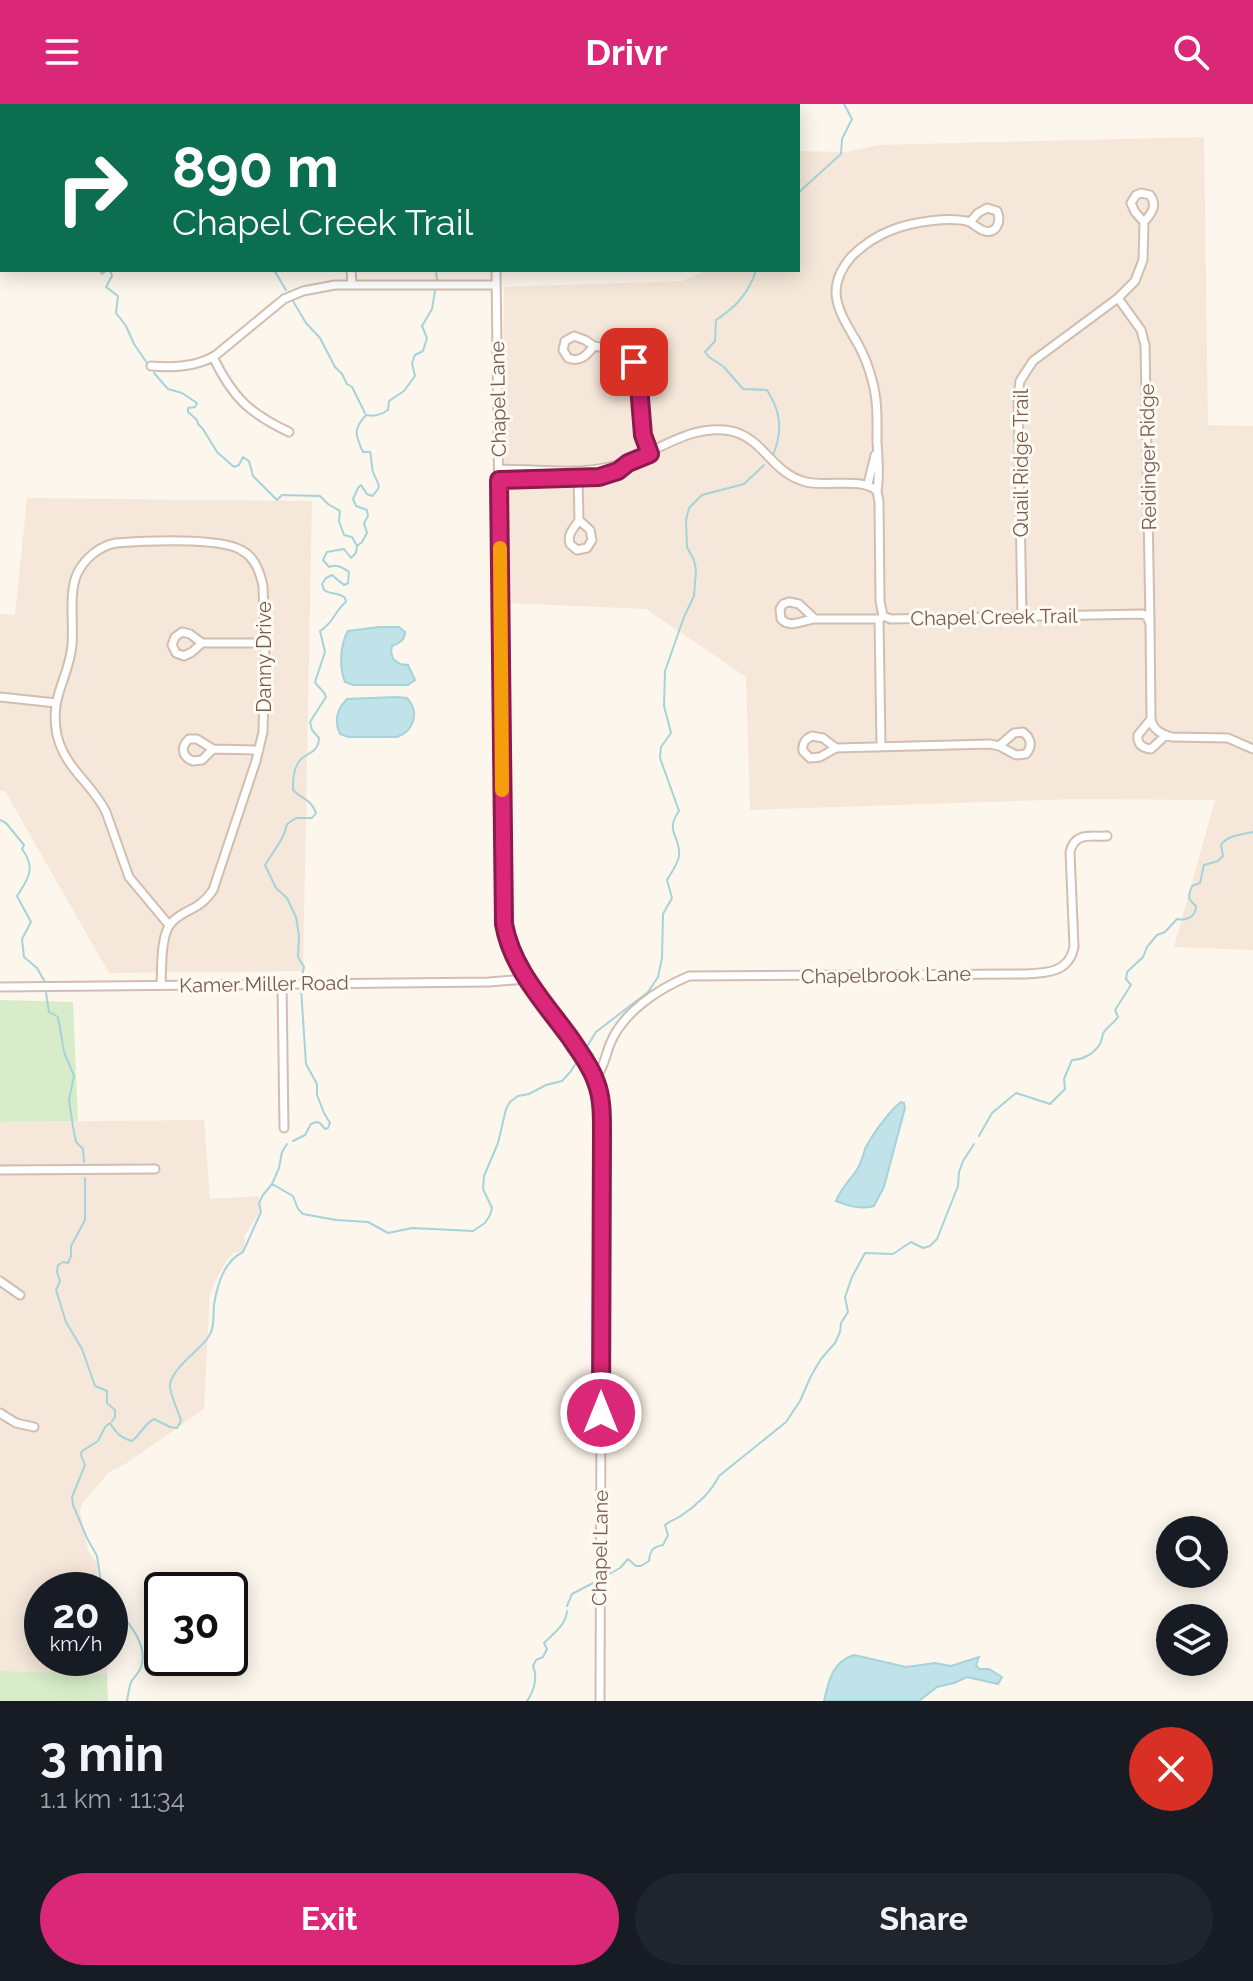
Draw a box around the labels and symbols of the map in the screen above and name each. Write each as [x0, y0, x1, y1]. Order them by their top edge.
pin [600, 328, 668, 396]
street label: Chapel Lane [485, 340, 511, 457]
street label: Reidinger Ridge [1135, 383, 1161, 531]
street label: Quail Ridge Trail [1009, 388, 1033, 537]
street label: Danny Drive [252, 601, 276, 713]
street label: Chapel Creek Trail [910, 604, 1078, 630]
street label: Chapelbrook Lane [801, 962, 972, 988]
street label: Kamer Miller Road [179, 971, 349, 997]
position arrow [559, 1371, 643, 1455]
street label: Chapel Lane [587, 1489, 613, 1606]
speed limit sign: 30 [144, 1572, 248, 1676]

